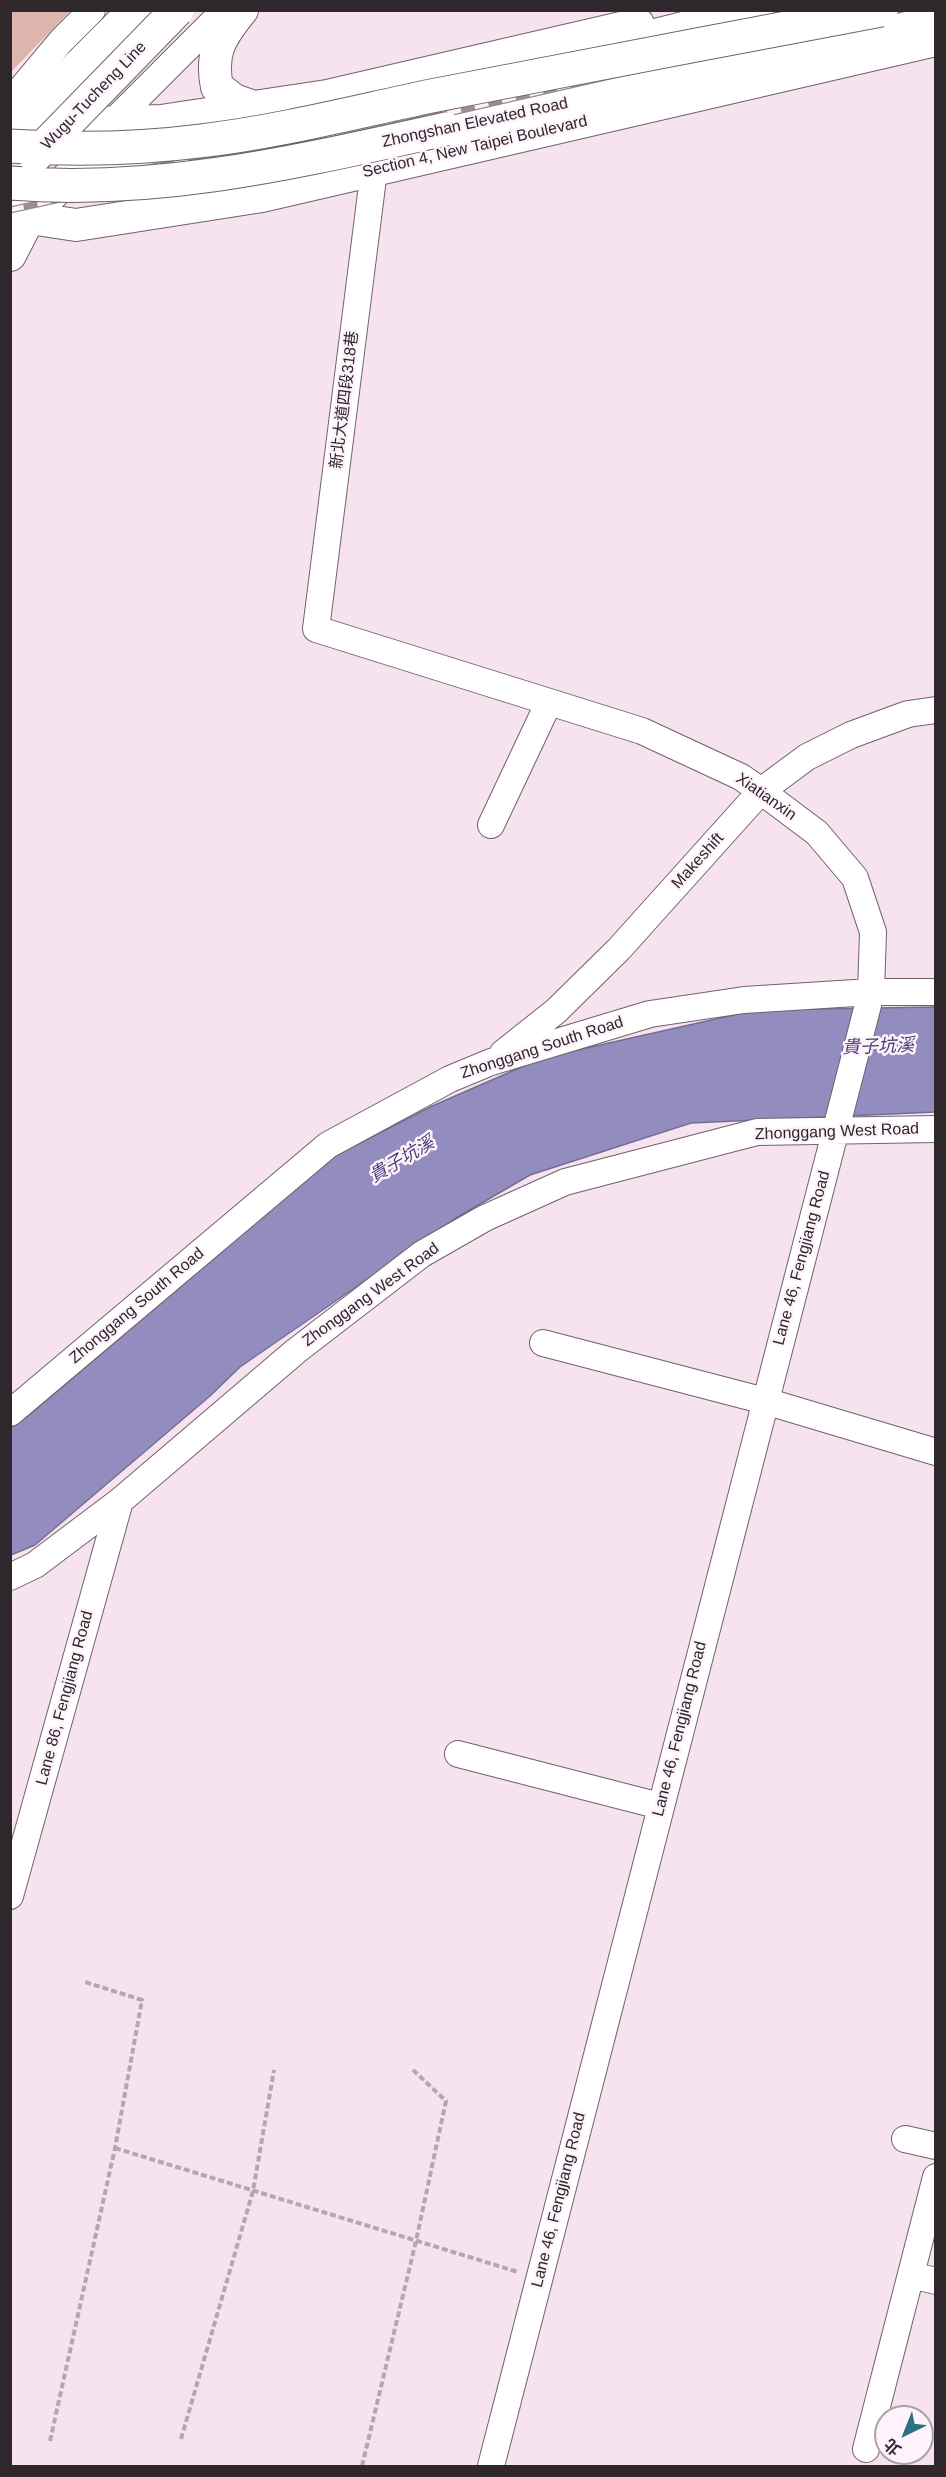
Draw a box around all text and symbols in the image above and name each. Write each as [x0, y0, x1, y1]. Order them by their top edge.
street label: Wugu-Tucheng Line [37, 38, 151, 154]
street label: Zhongshan Elevated Road [380, 94, 570, 152]
street label: Section 4, New Taipei Boulevard [361, 112, 589, 182]
street label: 新北大道四段318巷 [327, 330, 363, 470]
street label: Xiatianxin [732, 769, 800, 825]
street label: Makeshift [668, 829, 728, 893]
street label: Zhonggang South Road [458, 1013, 626, 1083]
water label: 貴子坑溪 [842, 1035, 914, 1059]
street label: Zhonggang West Road [755, 1120, 919, 1144]
water label: 貴子坑溪 [366, 1132, 438, 1188]
street label: Lane 46, Fengjiang Road [769, 1169, 835, 1347]
street label: Zhonggang West Road [299, 1239, 443, 1351]
street label: Zhonggang South Road [66, 1244, 208, 1368]
street label: Lane 86, Fengjiang Road [32, 1609, 98, 1787]
street label: Lane 46, Fengjiang Road [649, 1639, 711, 1819]
street label: Lane 46, Fengjiang Road [528, 2110, 590, 2290]
north arrow [874, 2405, 934, 2465]
text: 北 [881, 2435, 904, 2459]

